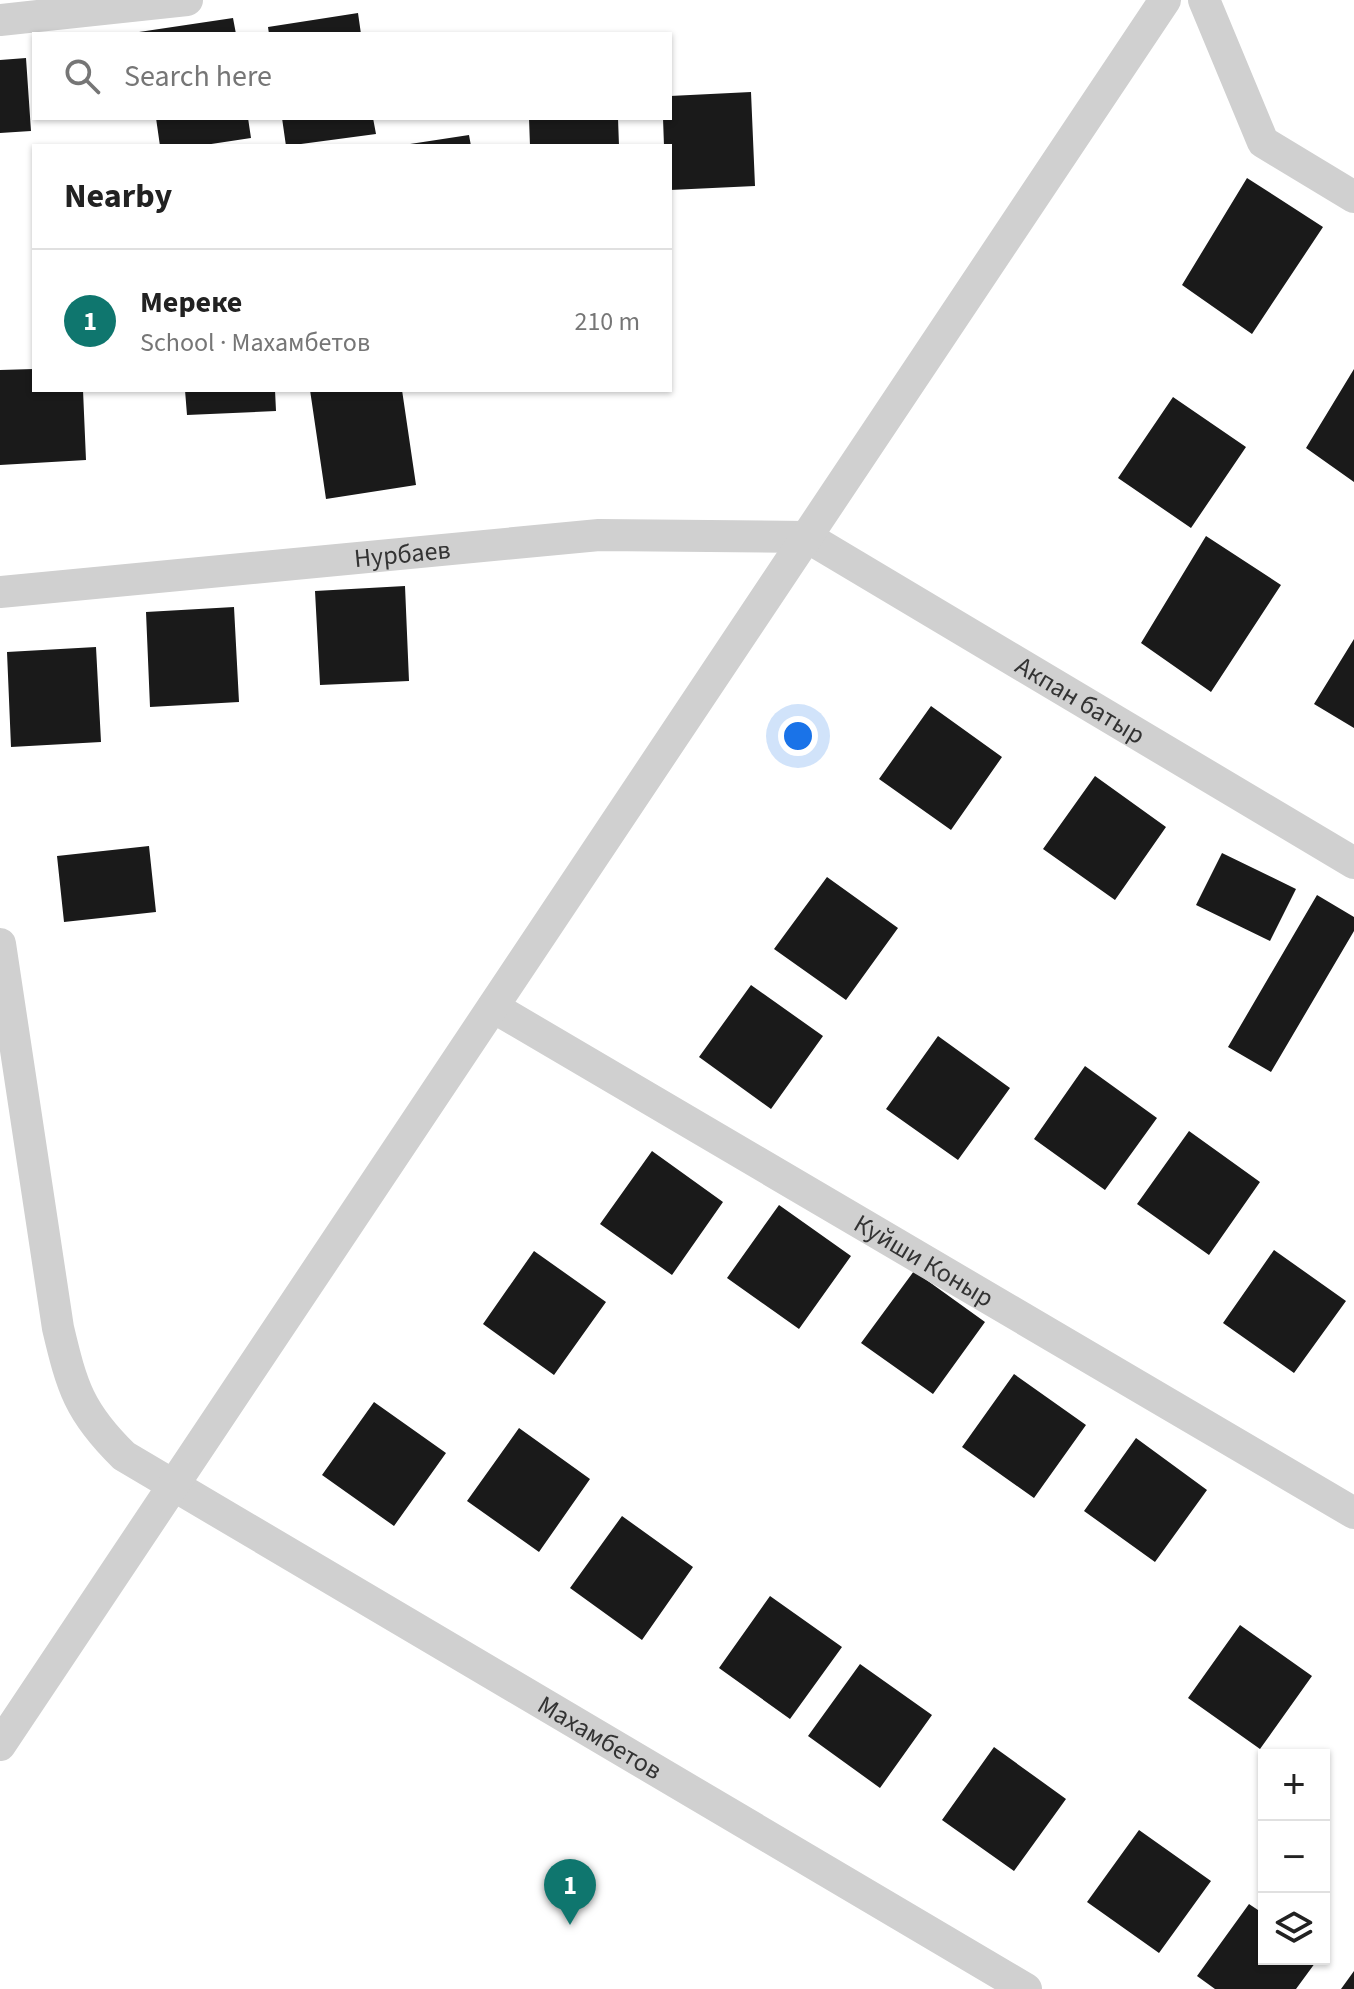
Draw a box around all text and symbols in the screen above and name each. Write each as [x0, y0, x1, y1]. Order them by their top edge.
search box [32, 32, 672, 120]
icon: search [60, 54, 104, 98]
text: Search here [124, 55, 272, 98]
text: Nearby [64, 172, 172, 221]
text: Мереке [140, 281, 242, 324]
text: 1 [83, 303, 97, 340]
text: 210 m [574, 303, 640, 340]
text: School · Махамбетов [140, 324, 370, 361]
street label: Нурбаев [352, 531, 452, 577]
street label: Акпан батыр [1009, 647, 1152, 753]
your location [778, 716, 818, 756]
street label: Куйши Коныр [847, 1205, 1001, 1316]
street label: Махамбетов [531, 1686, 669, 1788]
map controls [1258, 1749, 1330, 1965]
button: + [1258, 1749, 1330, 1821]
button: − [1258, 1821, 1330, 1893]
pin: 1 [544, 1859, 596, 1925]
button: layers [1258, 1893, 1330, 1965]

